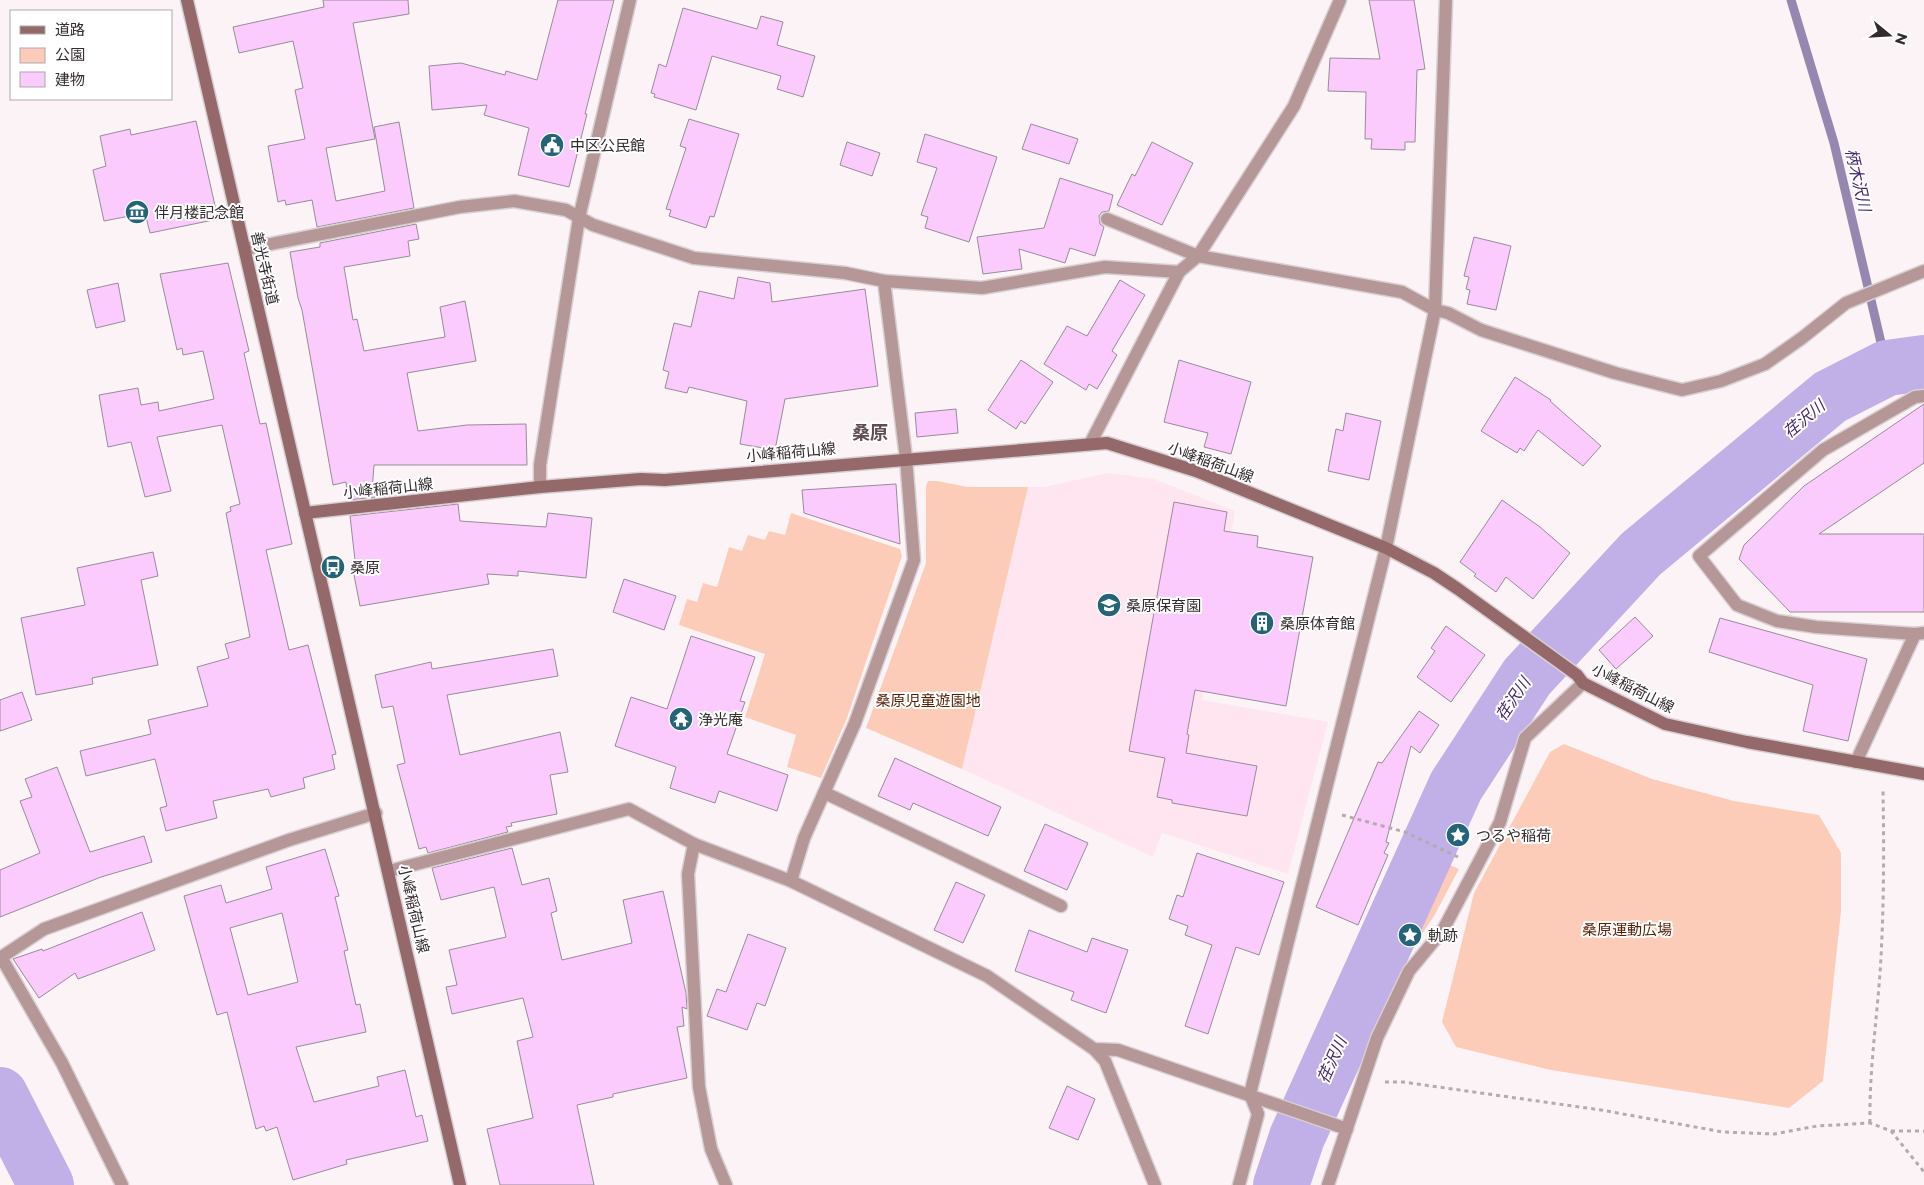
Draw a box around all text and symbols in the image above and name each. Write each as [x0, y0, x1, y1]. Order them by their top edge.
legend [10, 10, 172, 100]
north arrow [1864, 10, 1914, 60]
text: 道路 [55, 20, 85, 39]
text: N [1891, 31, 1912, 47]
text: 公園 [55, 45, 85, 64]
text: 建物 [55, 70, 85, 89]
public building icon: 中区公民館 [539, 132, 565, 158]
place label: 中区公民館 [570, 136, 645, 155]
water label: 柄木沢川 [1842, 147, 1875, 215]
museum icon: 伴月楼記念館 [124, 199, 150, 225]
place label: 伴月楼記念館 [154, 203, 244, 222]
street label: 善光寺街道 [247, 229, 283, 307]
water label: 荏沢川 [1780, 395, 1830, 442]
district label: 桑原 [852, 422, 888, 444]
street label: 小峰稲荷山線 [1165, 438, 1257, 486]
street label: 小峰稲荷山線 [745, 439, 837, 465]
street label: 小峰稲荷山線 [342, 474, 434, 502]
bus stop icon: 桑原 [320, 554, 346, 580]
place label: 桑原 [350, 558, 380, 577]
school or university icon: 桑原保育園 [1096, 592, 1122, 618]
place label: 桑原保育園 [1126, 596, 1201, 615]
building icon: 桑原体育館 [1249, 610, 1275, 636]
place label: 桑原体育館 [1280, 614, 1355, 633]
street label: 小峰稲荷山線 [1589, 659, 1677, 717]
water label: 荏沢川 [1492, 672, 1535, 724]
park label: 桑原児童遊園地 [875, 691, 981, 710]
temple icon: 浄光庵 [668, 706, 694, 732]
place label: 浄光庵 [698, 710, 743, 729]
place icon: つるや稲荷 [1445, 822, 1471, 848]
place label: つるや稲荷 [1476, 826, 1551, 845]
street label: 小峰稲荷山線 [395, 863, 433, 955]
park label: 桑原運動広場 [1582, 920, 1672, 939]
place icon: 軌跡 [1397, 922, 1423, 948]
place label: 軌跡 [1428, 926, 1458, 945]
water label: 荏沢川 [1314, 1032, 1351, 1086]

